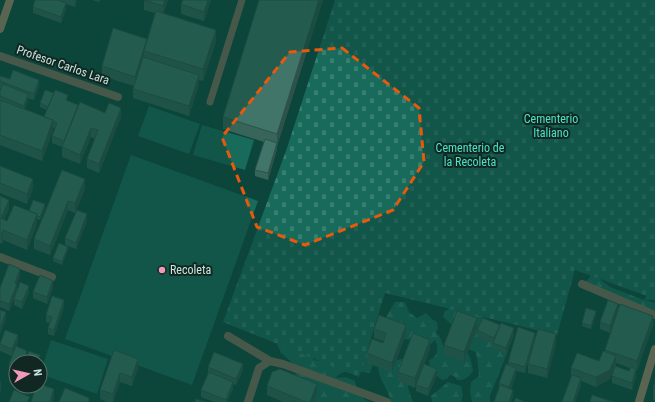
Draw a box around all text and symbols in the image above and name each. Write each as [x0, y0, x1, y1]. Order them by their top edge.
street label: Profesor Carlos Lara [15, 43, 111, 88]
park label: Cementerio Italiano [524, 112, 578, 140]
park label: Cementerio de la Recoleta [436, 141, 505, 169]
place label: Recoleta [170, 263, 211, 277]
marker: Recoleta [157, 265, 167, 275]
north arrow [8, 354, 48, 394]
text: N [31, 368, 44, 377]

